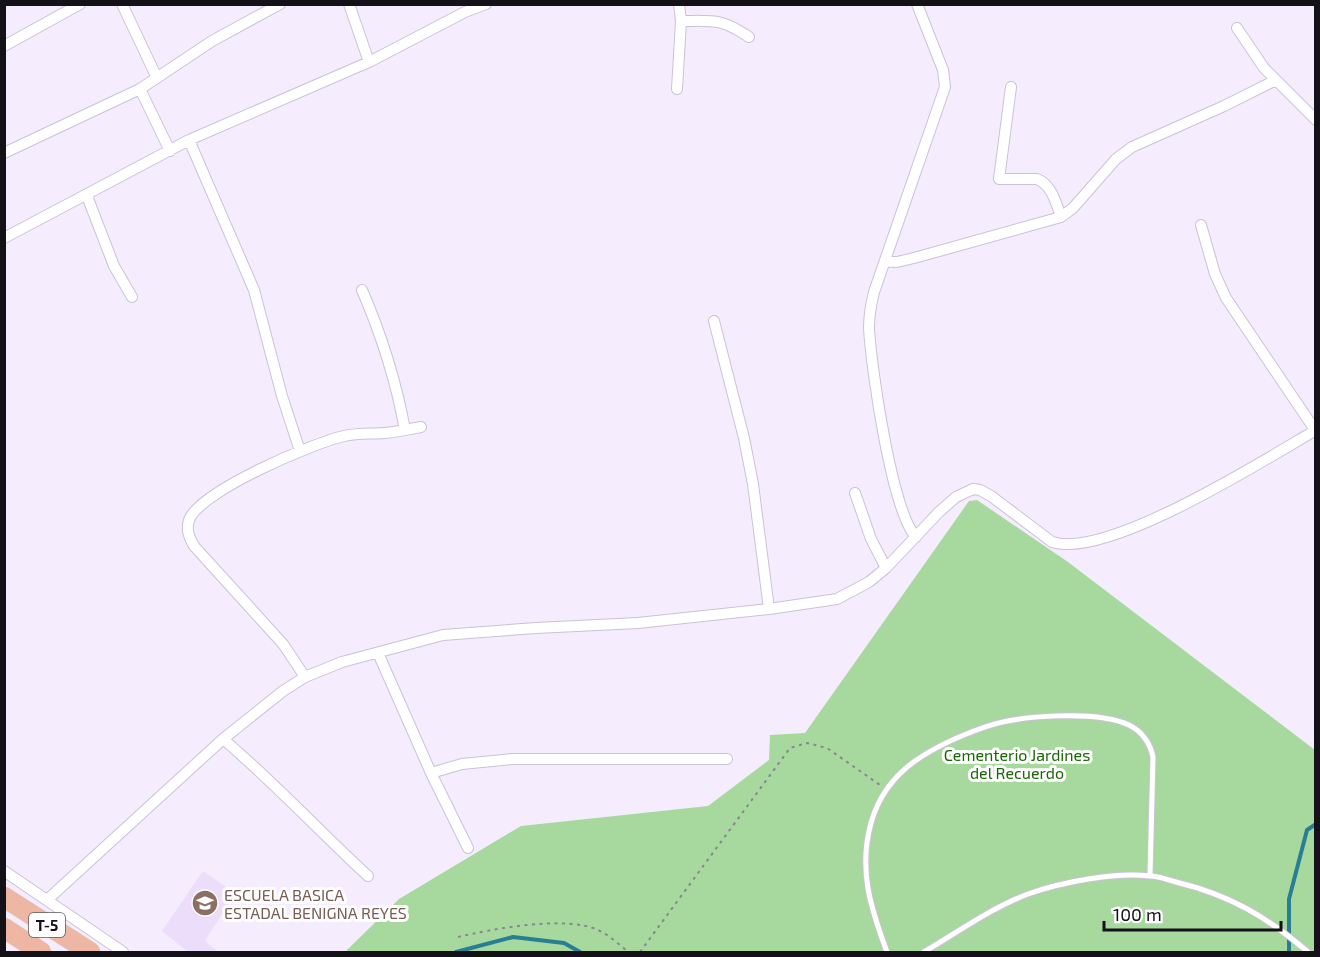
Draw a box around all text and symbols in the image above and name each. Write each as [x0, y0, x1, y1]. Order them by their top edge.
park label: Cementerio Jardines del Recuerdo [944, 745, 1090, 782]
place label: ESCUELA BASICA ESTADAL BENIGNA REYES [224, 885, 407, 922]
school or university icon: ESCUELA BASICA ESTADAL BENIGNA REYES [190, 888, 220, 918]
scale bar [1104, 894, 1281, 932]
text: 100 m [1113, 903, 1162, 925]
road number: T-5 [29, 913, 65, 937]

